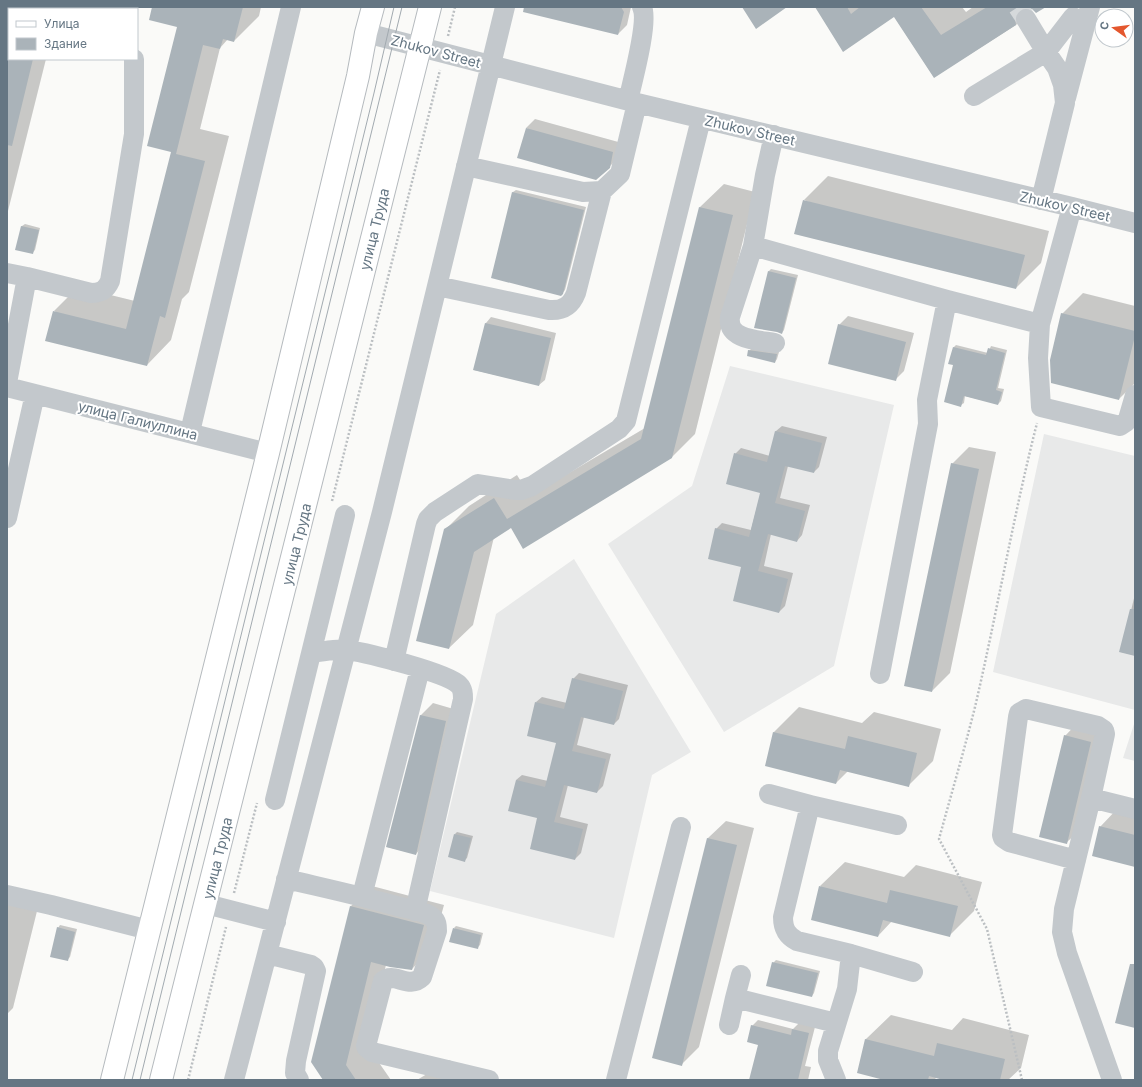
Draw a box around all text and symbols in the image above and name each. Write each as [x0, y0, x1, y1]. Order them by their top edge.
legend [8, 8, 138, 60]
north arrow [1094, 8, 1134, 48]
text: Улица [44, 16, 79, 31]
text: С [1097, 20, 1112, 31]
street label: Zhukov Street [389, 31, 483, 71]
text: Здание [44, 36, 87, 51]
street label: Zhukov Street [703, 111, 797, 149]
street label: улица Труда [356, 186, 392, 272]
street label: Zhukov Street [1018, 187, 1112, 225]
street label: улица Галиуллина [76, 397, 200, 443]
street label: улица Труда [278, 501, 314, 587]
street label: улица Труда [199, 815, 235, 901]

